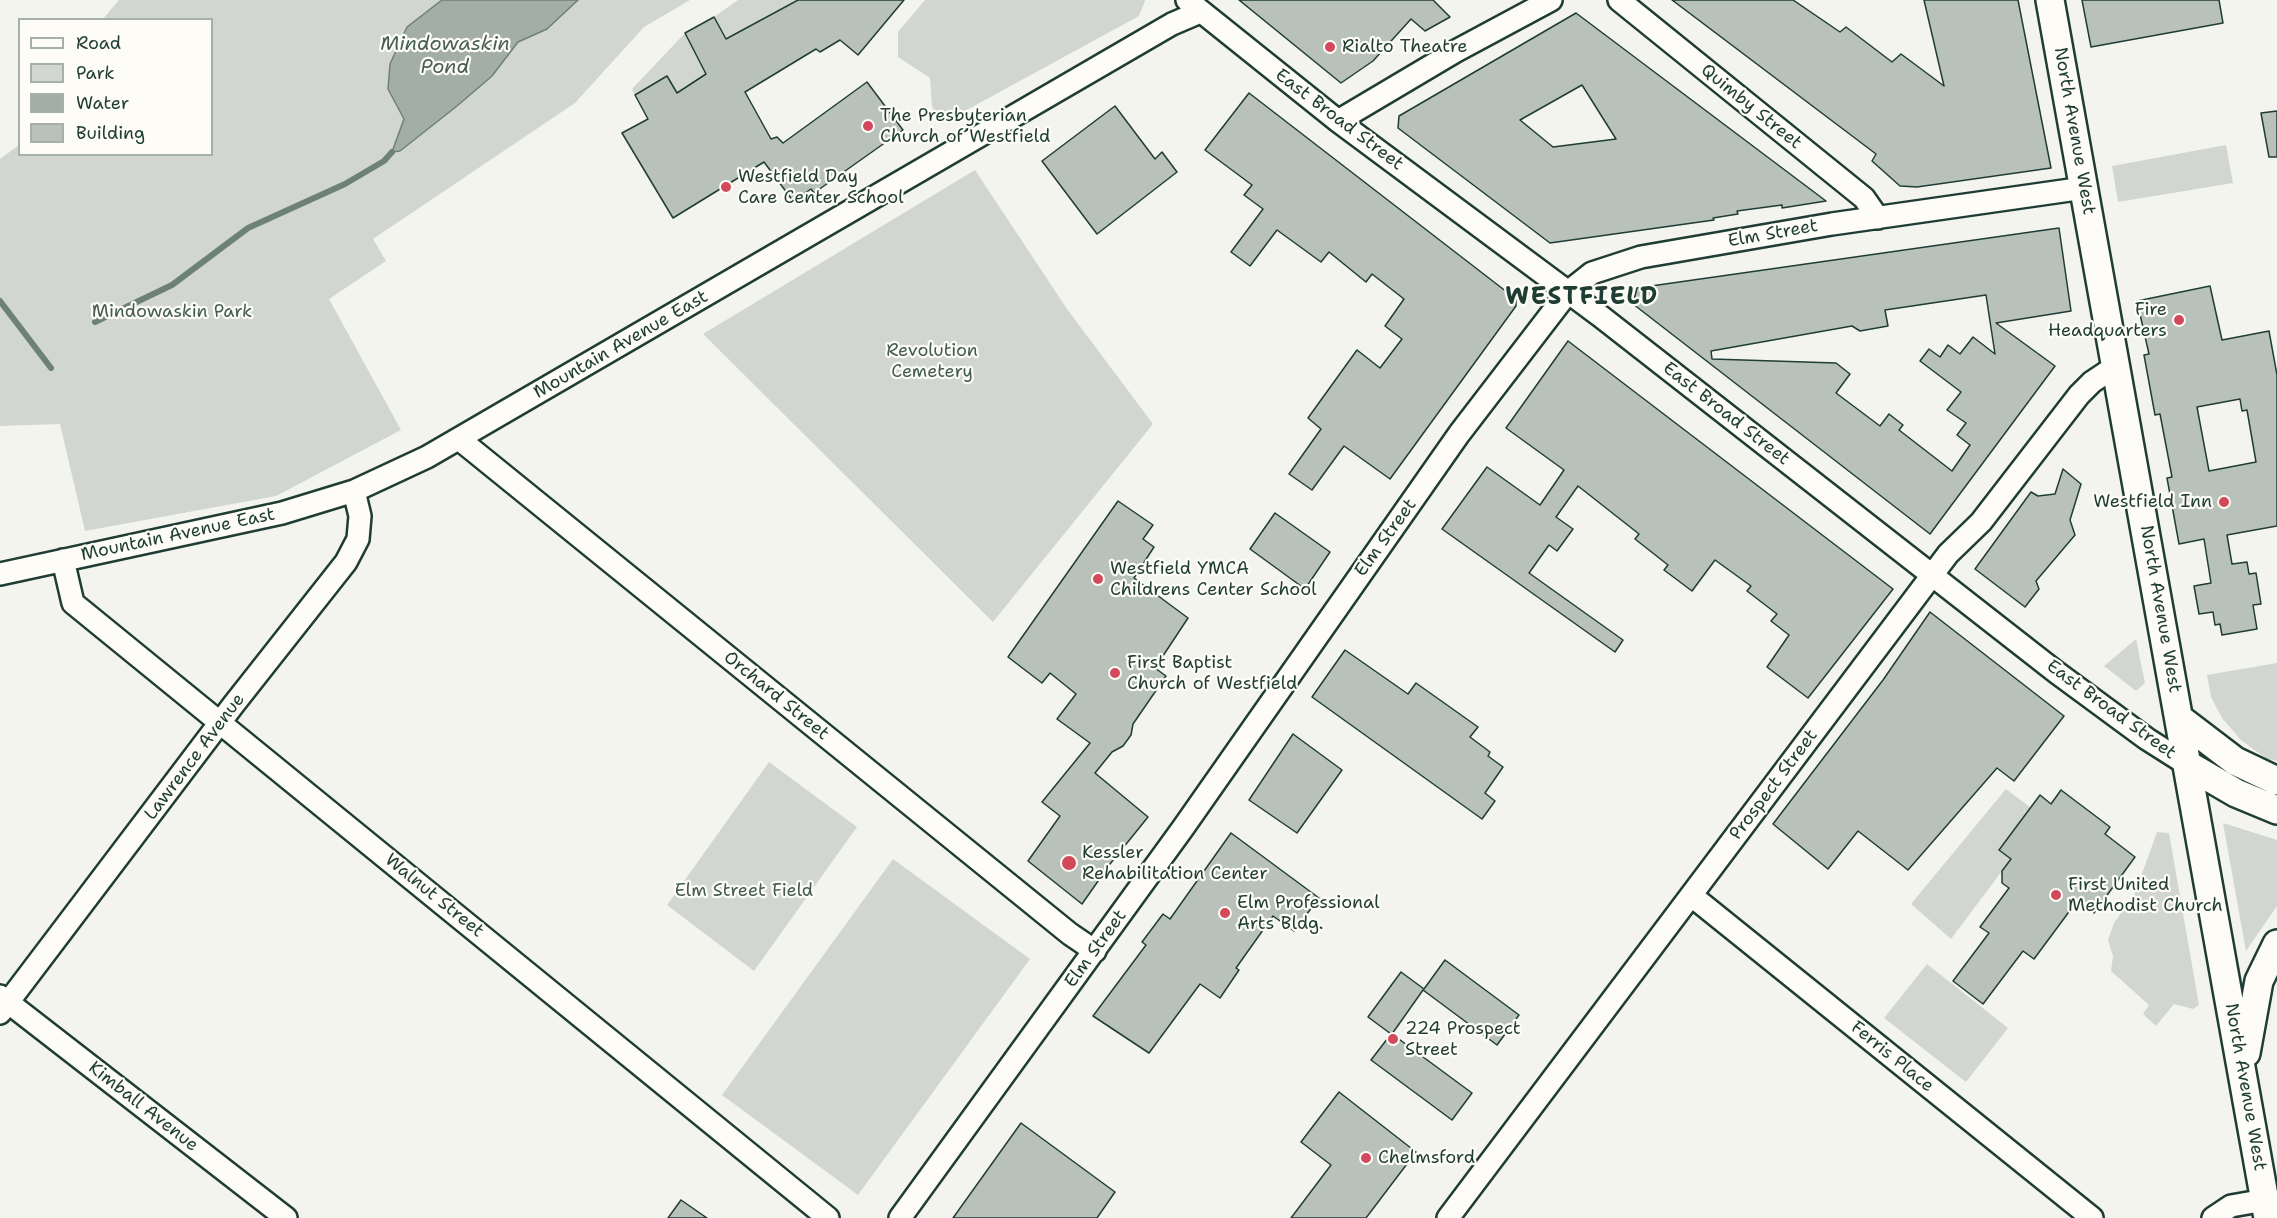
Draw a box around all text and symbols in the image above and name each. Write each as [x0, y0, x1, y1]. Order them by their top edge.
legend [18, 18, 213, 156]
text: Road [76, 31, 121, 55]
water label: Mindowaskin Pond [380, 33, 510, 80]
place label: Rialto Theatre [1342, 36, 1467, 58]
marker: Rialto Theatre [1323, 40, 1337, 54]
street label: North Avenue West [2049, 46, 2099, 216]
street label: Quimby Street [1696, 60, 1806, 154]
text: Park [76, 61, 115, 85]
street label: East Broad Street [1271, 65, 1407, 175]
text: Water [76, 91, 129, 115]
place label: The Presbyterian Church of Westfield [880, 105, 1050, 148]
marker: The Presbyterian Church of Westfield [861, 119, 875, 133]
text: Building [76, 121, 145, 145]
place label: Westfield Day Care Center School [738, 166, 904, 208]
marker: Westfield Day Care Center School [719, 180, 733, 194]
street label: Elm Street [1726, 215, 1820, 253]
district label: WESTFIELD [1505, 284, 1659, 312]
street label: Mountain Avenue East [530, 286, 712, 404]
place label: Fire Headquarters [2048, 299, 2167, 342]
park label: Mindowaskin Park [92, 301, 252, 323]
marker: Fire Headquarters [2172, 313, 2186, 327]
park label: Revolution Cemetery [886, 340, 978, 382]
street label: East Broad Street [1658, 358, 1794, 470]
place label: Westfield Inn [2093, 491, 2212, 513]
street label: Elm Street [1351, 495, 1421, 581]
marker: Westfield Inn [2217, 495, 2231, 509]
street label: Mountain Avenue East [79, 504, 277, 566]
street label: North Avenue West [2135, 524, 2185, 694]
place label: Westfield YMCA Childrens Center School [1110, 558, 1317, 600]
marker: Westfield YMCA Childrens Center School [1091, 572, 1105, 586]
street label: Orchard Street [719, 647, 833, 745]
place label: First Baptist Church of Westfield [1127, 652, 1297, 694]
street label: East Broad Street [2042, 656, 2180, 764]
marker: First Baptist Church of Westfield [1108, 666, 1122, 680]
street label: Lawrence Avenue [140, 689, 250, 825]
street label: Prospect Street [1725, 726, 1823, 844]
place label: Kessler Rehabilitation Center [1082, 842, 1268, 884]
street label: Walnut Street [380, 849, 488, 943]
marker: Kessler Rehabilitation Center [1060, 854, 1078, 872]
place label: First United Methodist Church [2068, 874, 2223, 916]
park label: Elm Street Field [675, 880, 813, 902]
marker: First United Methodist Church [2049, 888, 2063, 902]
place label: Elm Professional Arts Bldg. [1237, 892, 1380, 934]
street label: Elm Street [1061, 906, 1131, 992]
marker: Elm Professional Arts Bldg. [1218, 906, 1232, 920]
street label: North Avenue West [2220, 1002, 2270, 1172]
street label: Ferris Place [1846, 1017, 1938, 1097]
place label: 224 Prospect Street [1405, 1018, 1521, 1060]
marker: 224 Prospect Street [1386, 1032, 1400, 1046]
street label: Kimball Avenue [84, 1057, 202, 1157]
place label: Chelmsford [1378, 1147, 1475, 1169]
marker: Chelmsford [1359, 1151, 1373, 1165]

